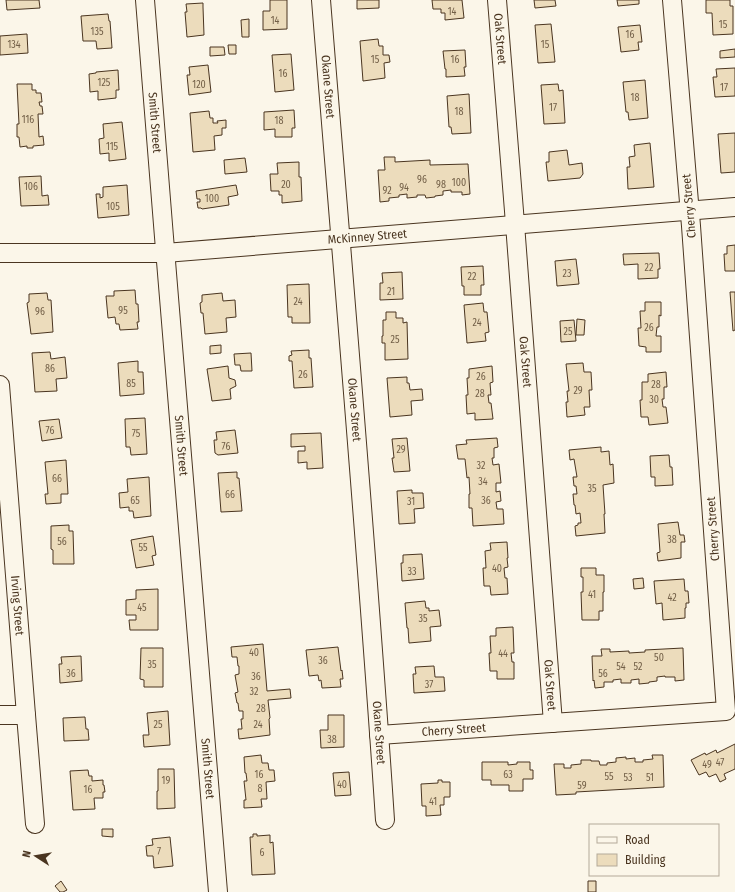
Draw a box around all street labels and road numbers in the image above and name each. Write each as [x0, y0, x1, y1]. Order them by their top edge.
street label: Oak Street [491, 13, 509, 65]
street label: Okane Street [318, 54, 338, 119]
street label: Smith Street [145, 92, 164, 154]
street label: Cherry Street [679, 173, 699, 239]
street label: McKinney Street [327, 226, 408, 247]
street label: Oak Street [517, 336, 534, 388]
street label: Okane Street [345, 377, 364, 442]
street label: Smith Street [172, 415, 191, 477]
street label: Cherry Street [704, 496, 722, 562]
street label: Irving Street [8, 575, 27, 636]
street label: Oak Street [541, 659, 559, 711]
street label: Okane Street [370, 701, 388, 765]
street label: Cherry Street [421, 721, 486, 739]
street label: Smith Street [198, 738, 217, 799]

